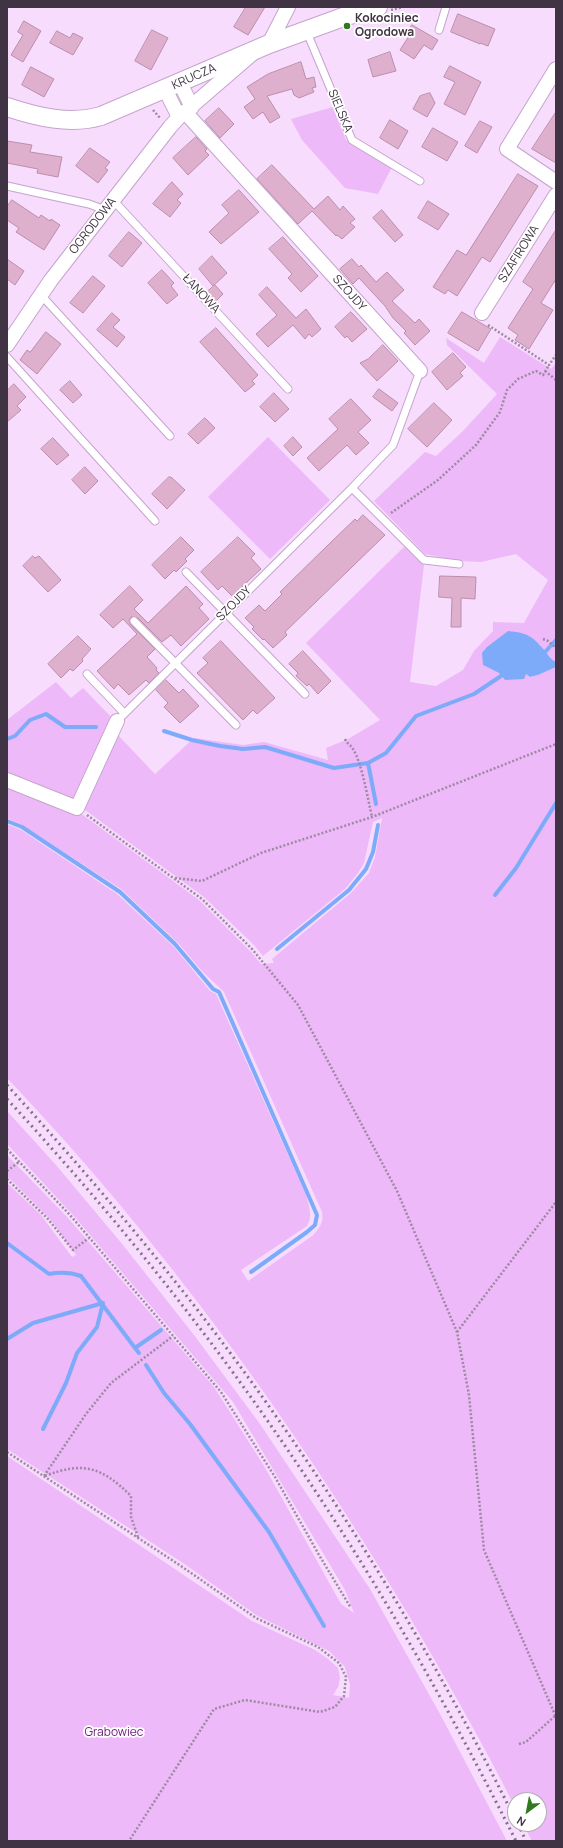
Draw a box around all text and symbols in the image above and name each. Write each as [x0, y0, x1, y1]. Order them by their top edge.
place label: Kokociniec Ogrodowa [355, 12, 419, 40]
marker: Kokociniec Ogrodowa [342, 21, 352, 31]
street label: KRUCZA [170, 61, 218, 93]
street label: SIELSKA [325, 87, 355, 135]
street label: OGRODOWA [66, 195, 120, 257]
street label: SZAFIROWA [496, 223, 542, 285]
street label: ŁANOWA [179, 271, 223, 317]
street label: SZOJDY [329, 272, 369, 314]
street label: SZOJDY [214, 584, 254, 624]
park label: Grabowiec [85, 1726, 143, 1740]
north arrow [507, 1792, 547, 1832]
text: N [514, 1813, 528, 1830]

